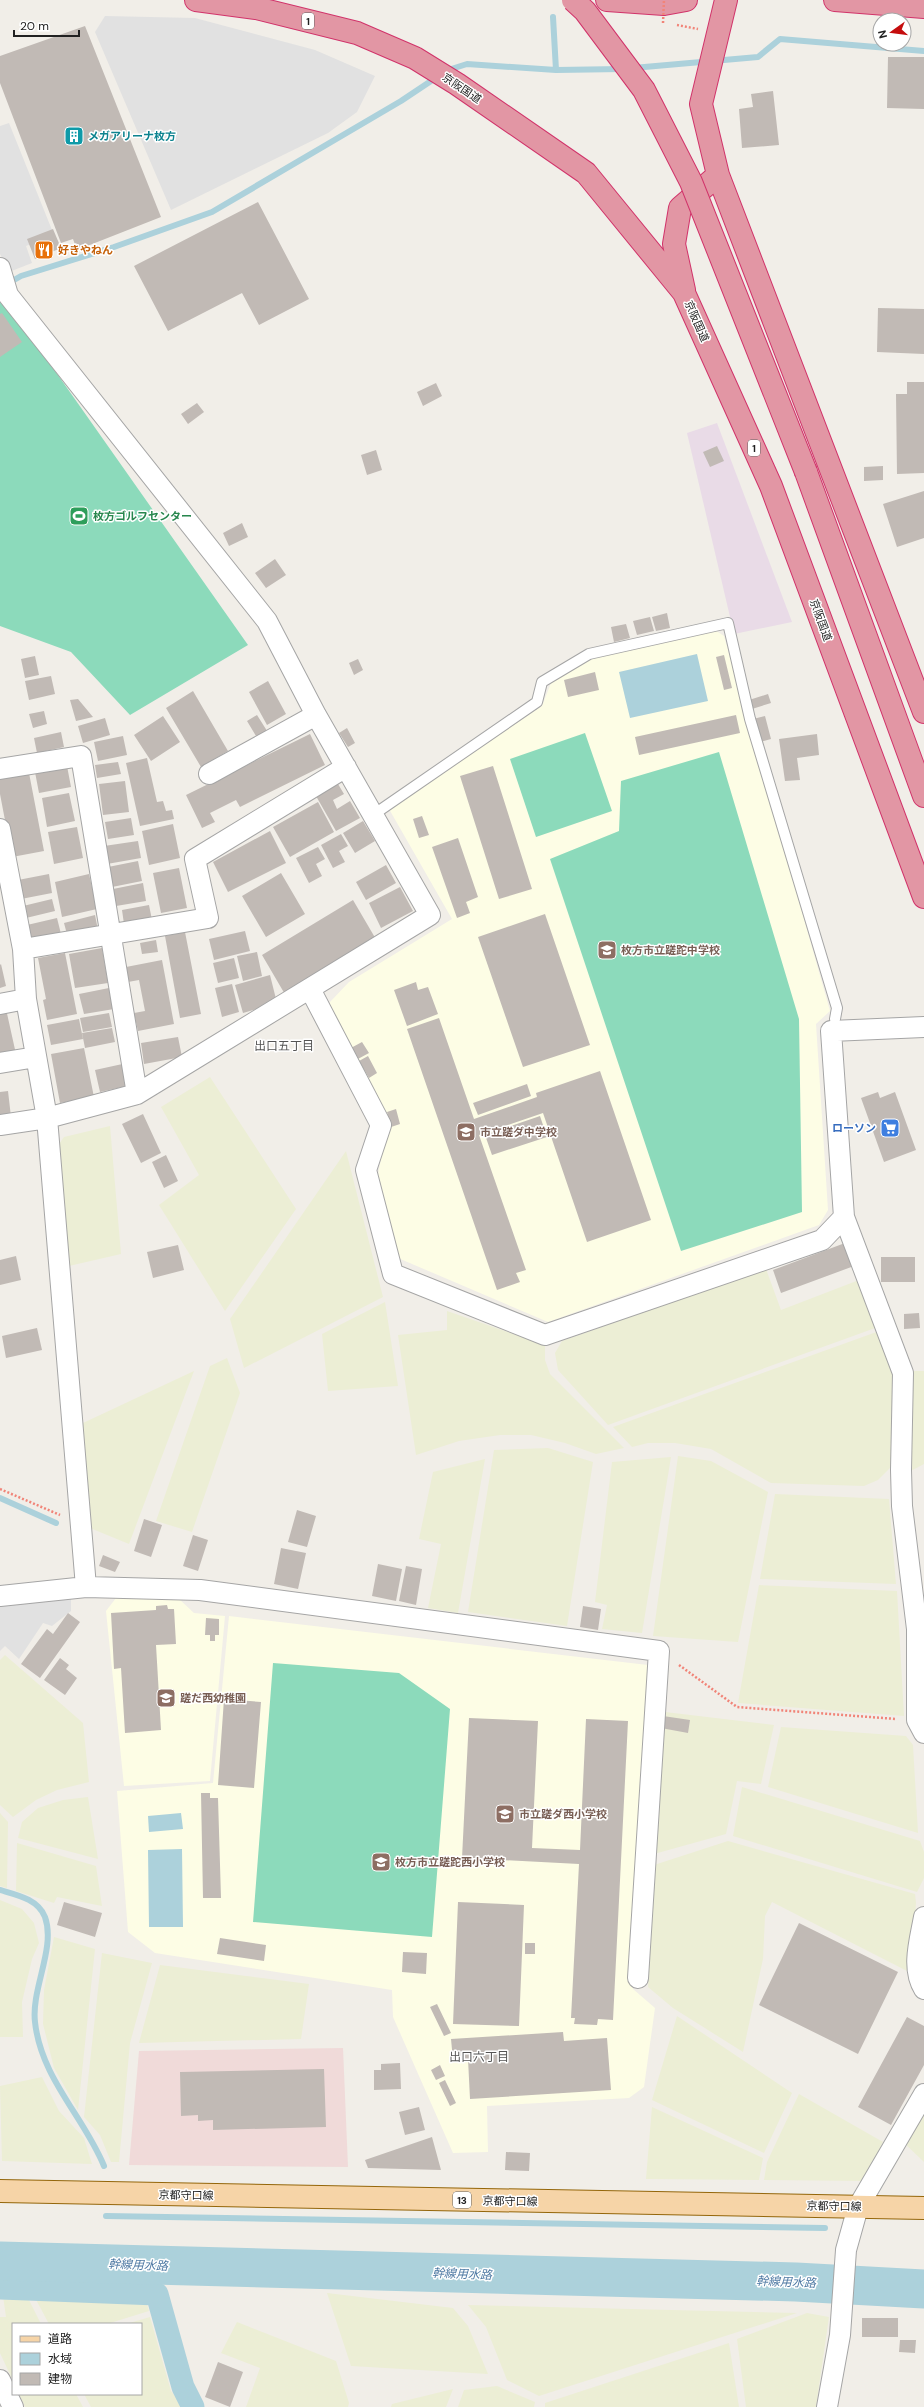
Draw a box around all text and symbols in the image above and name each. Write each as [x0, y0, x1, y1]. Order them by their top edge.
scale bar [14, 12, 79, 38]
north arrow [872, 12, 912, 52]
road number: 1 [302, 13, 314, 29]
text: 20 m [20, 18, 49, 34]
text: N [875, 29, 890, 40]
street label: 京阪国道 [440, 70, 484, 106]
building icon: メガアリーナ枚方 [63, 125, 85, 147]
place label: メガアリーナ枚方 [88, 129, 176, 143]
restaurant icon: 好きやねん [33, 239, 55, 261]
place label: 好きやねん [58, 243, 113, 257]
street label: 京阪国道 [682, 298, 712, 344]
road number: 1 [748, 440, 760, 456]
sports icon: 枚方ゴルフセンター [68, 505, 90, 527]
place label: 枚方ゴルフセンター [93, 509, 192, 523]
street label: 京阪国道 [807, 597, 835, 643]
school or university icon: 枚方市立蹉跎中学校 [596, 939, 618, 961]
place label: 枚方市立蹉跎中学校 [621, 943, 720, 957]
district label: 出口五丁目 [254, 1038, 314, 1054]
supermarket icon: ローソン [879, 1117, 901, 1139]
school or university icon: 市立蹉ダ中学校 [455, 1121, 477, 1143]
place label: ローソン [832, 1121, 876, 1135]
place label: 市立蹉ダ中学校 [480, 1125, 557, 1139]
school or university icon: 蹉だ西幼稚園 [155, 1687, 177, 1709]
place label: 蹉だ西幼稚園 [180, 1691, 246, 1705]
school or university icon: 市立蹉ダ西小学校 [494, 1803, 516, 1825]
place label: 市立蹉ダ西小学校 [519, 1807, 607, 1821]
school or university icon: 枚方市立蹉跎西小学校 [370, 1851, 392, 1873]
place label: 枚方市立蹉跎西小学校 [395, 1855, 505, 1869]
district label: 出口六丁目 [449, 2049, 509, 2065]
street label: 京都守口線 [158, 2188, 214, 2202]
road number: 13 [453, 2192, 471, 2208]
street label: 京都守口線 [482, 2194, 538, 2208]
street label: 京都守口線 [806, 2199, 862, 2213]
water label: 幹線用水路 [108, 2256, 169, 2274]
water label: 幹線用水路 [432, 2265, 493, 2283]
water label: 幹線用水路 [756, 2273, 817, 2291]
legend [12, 2323, 142, 2395]
text: 道路 [48, 2331, 72, 2347]
text: 水域 [48, 2351, 72, 2367]
text: 建物 [48, 2371, 72, 2387]

